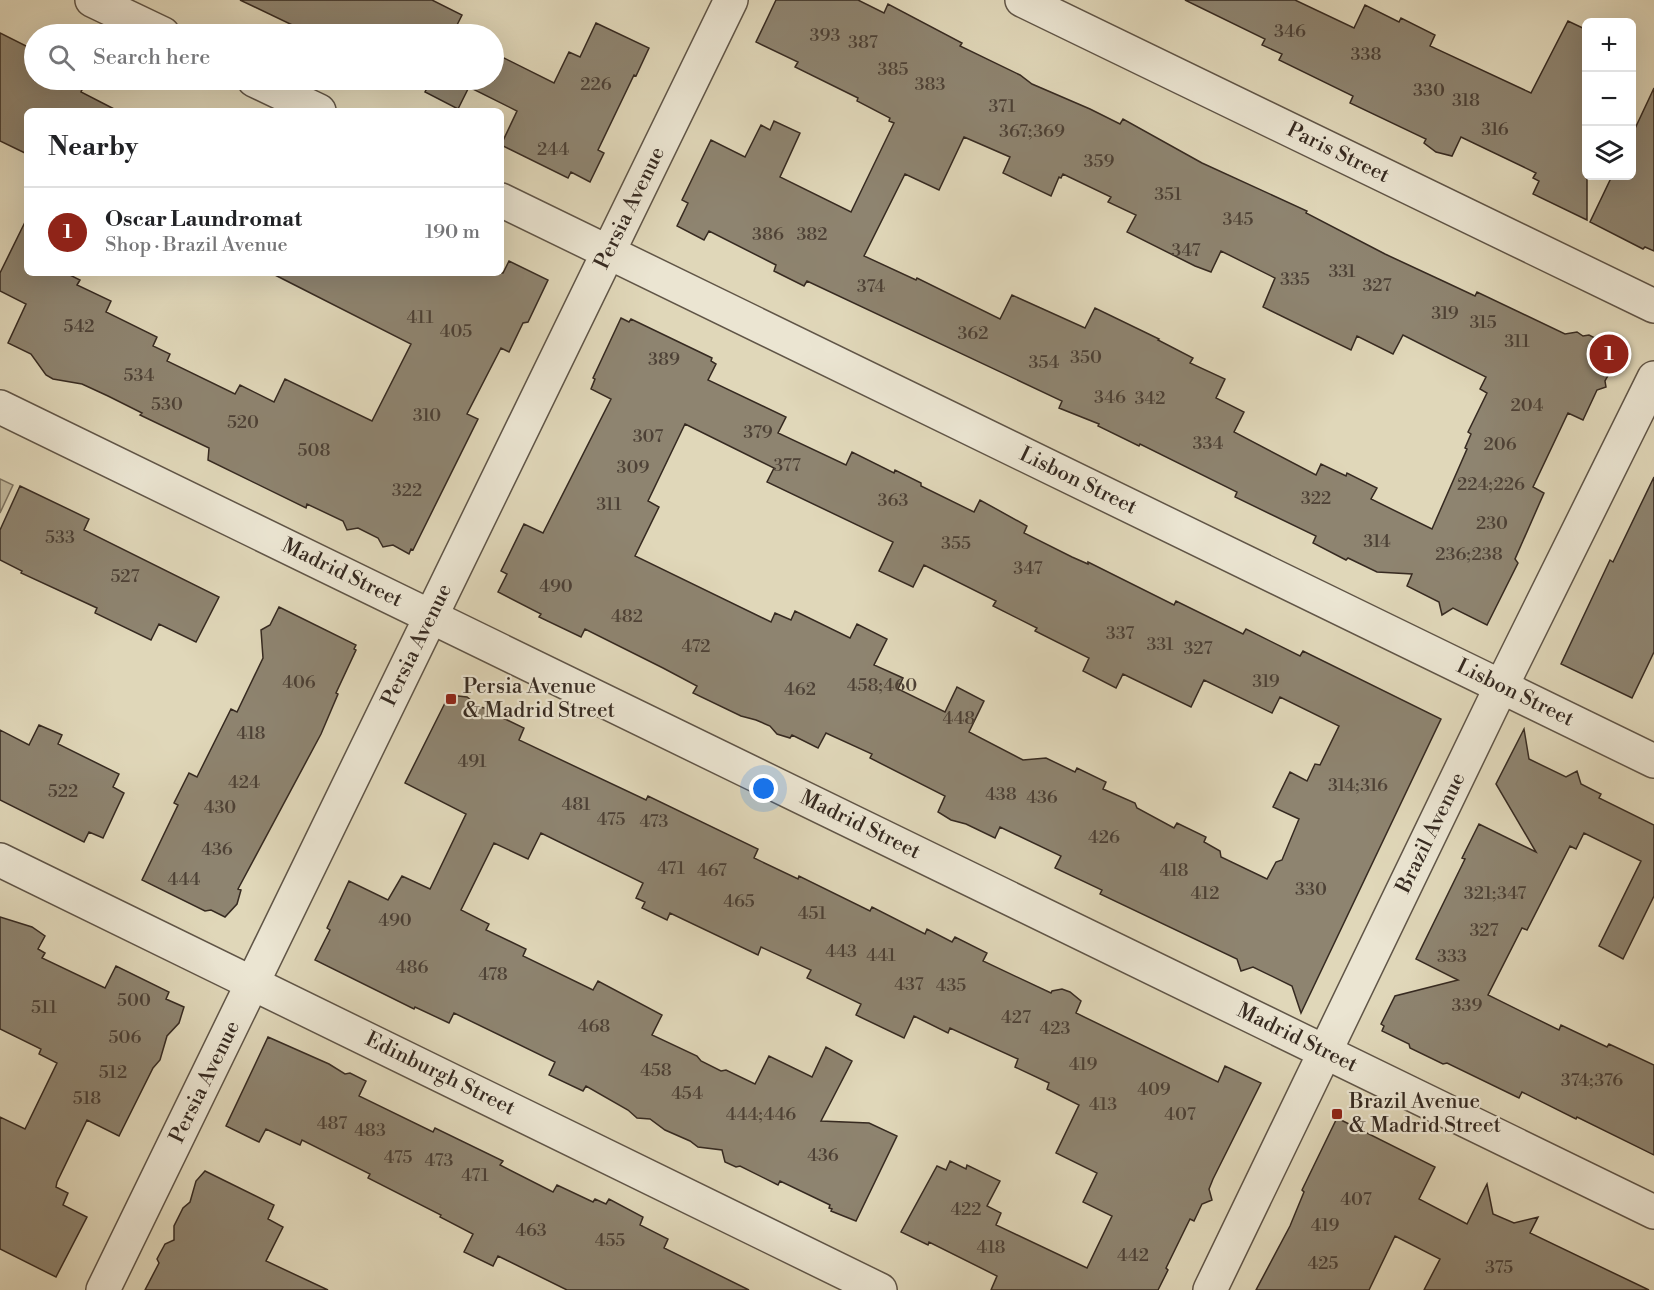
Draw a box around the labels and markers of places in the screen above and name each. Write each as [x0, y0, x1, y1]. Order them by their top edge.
pin: 1 [1590, 332, 1628, 376]
place label: Persia Avenue & Madrid Street [463, 674, 616, 724]
marker: Persia Avenue & Madrid Street [444, 692, 458, 706]
place label: Brazil Avenue & Madrid Street [1348, 1089, 1502, 1139]
marker: Brazil Avenue & Madrid Street [1330, 1107, 1344, 1121]

